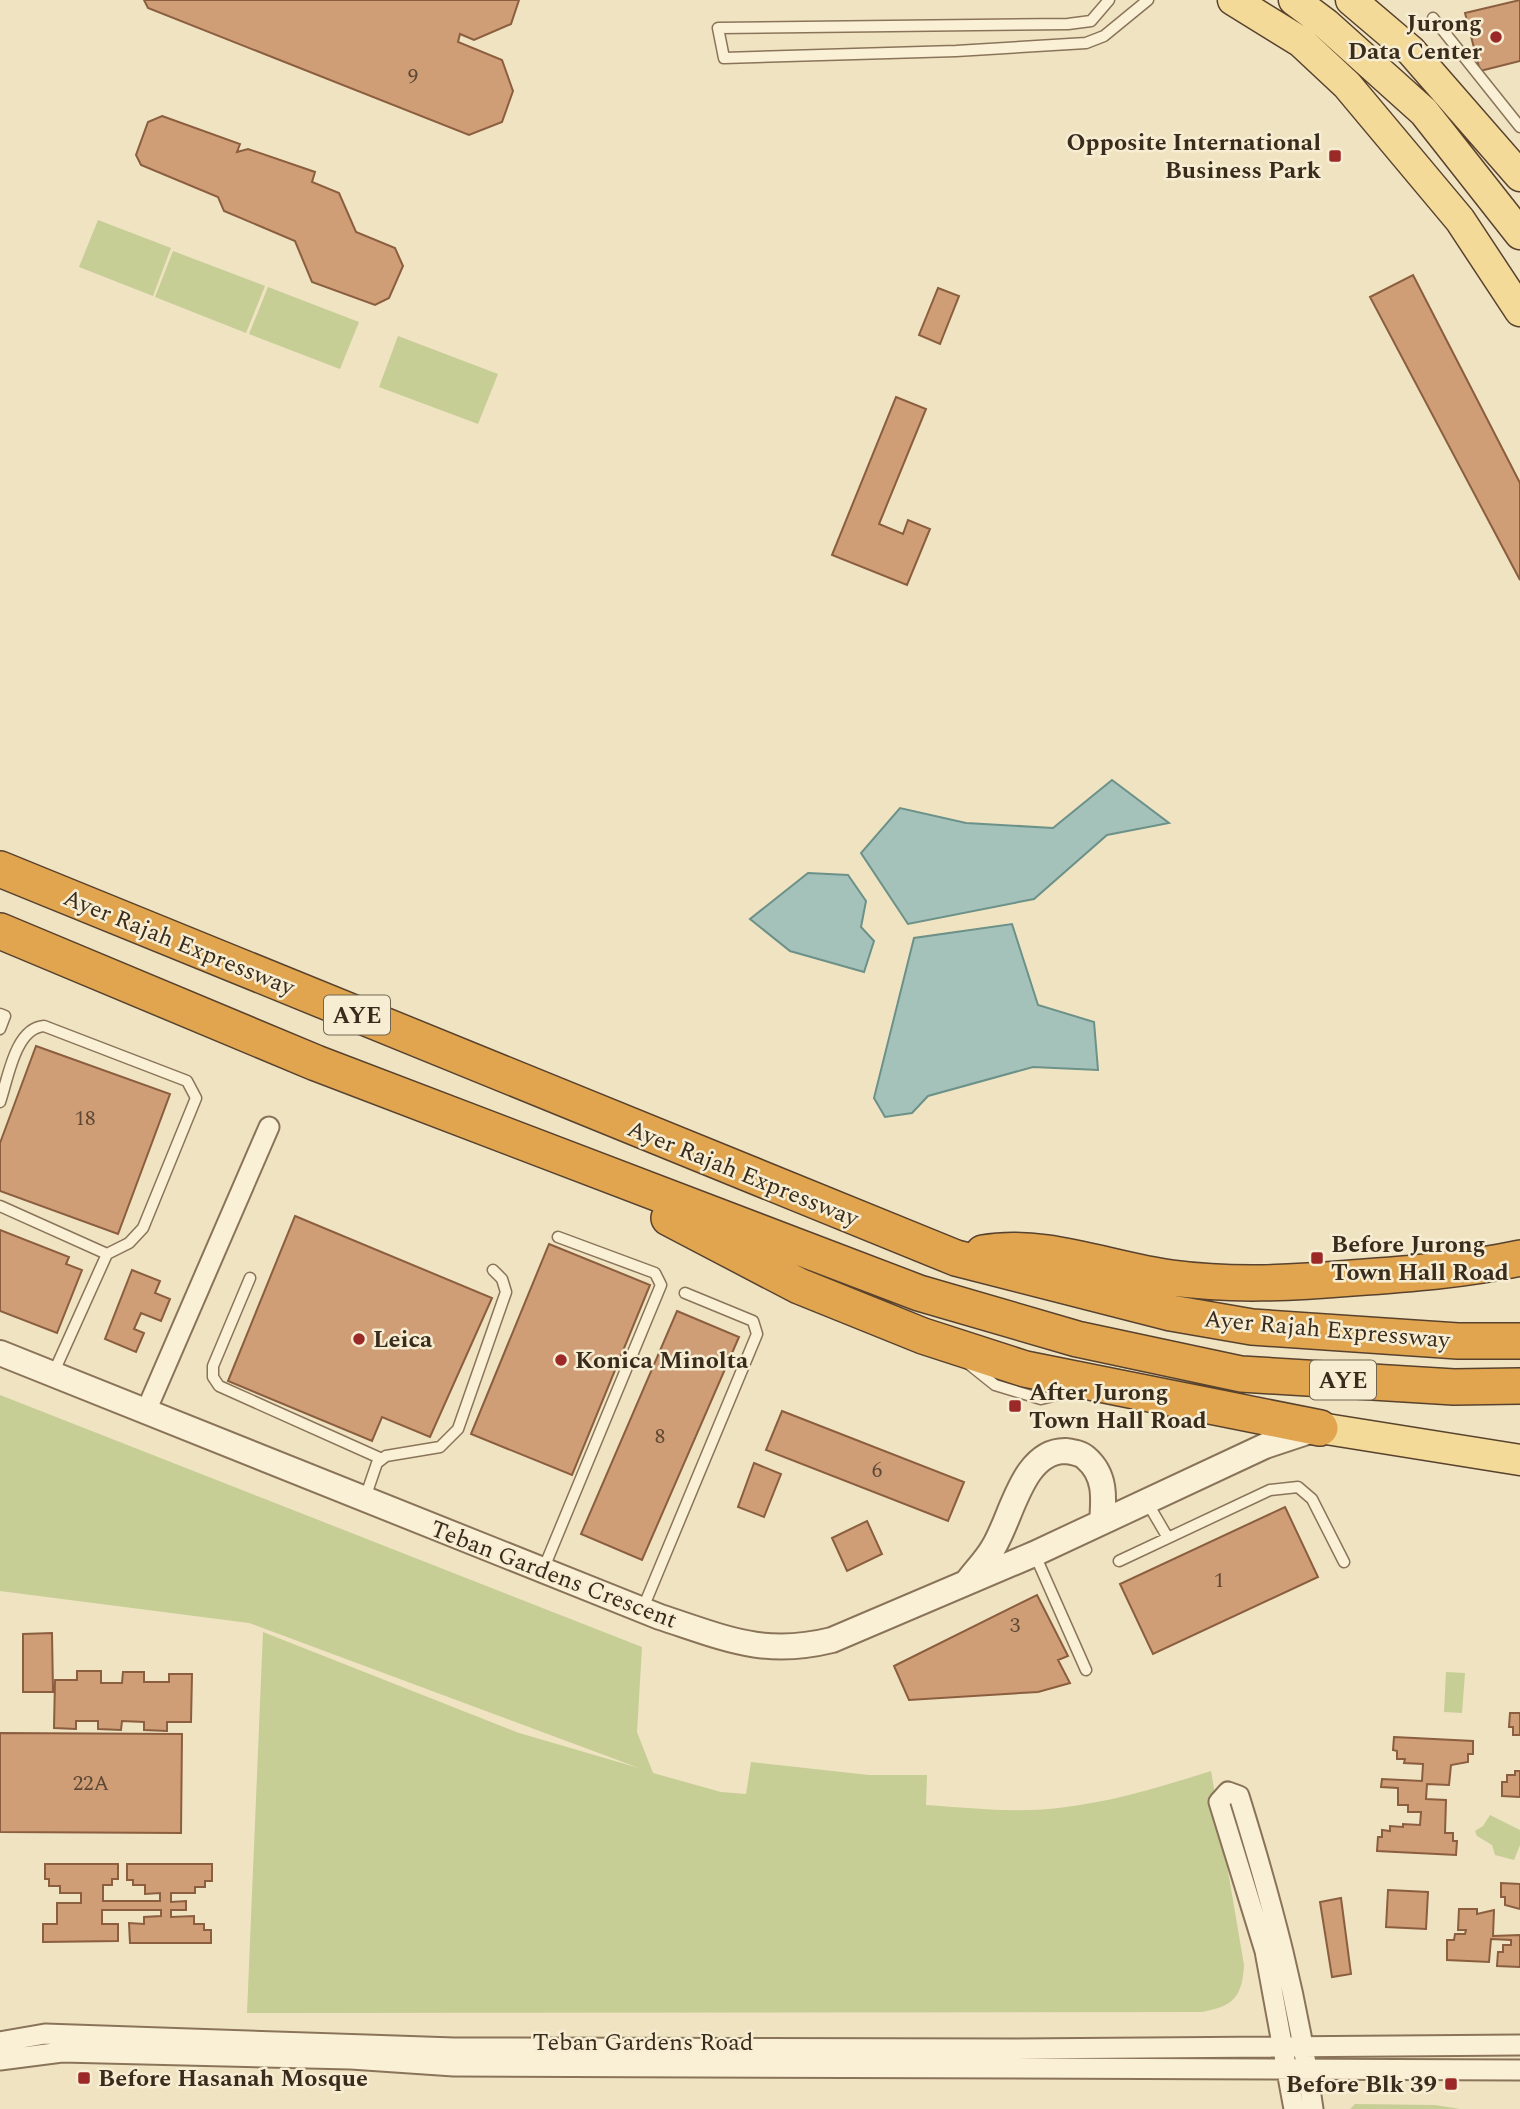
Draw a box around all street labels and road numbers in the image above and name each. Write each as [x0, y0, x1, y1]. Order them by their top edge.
street label: Ayer Rajah Expressway [58, 880, 301, 1006]
road number: AYE [324, 996, 390, 1034]
street label: Ayer Rajah Expressway [622, 1111, 865, 1237]
street label: Ayer Rajah Expressway [1202, 1301, 1453, 1359]
road number: AYE [1310, 1360, 1376, 1400]
street label: Teban Gardens Crescent [425, 1511, 682, 1639]
street label: Teban Gardens Road [532, 2025, 754, 2061]

